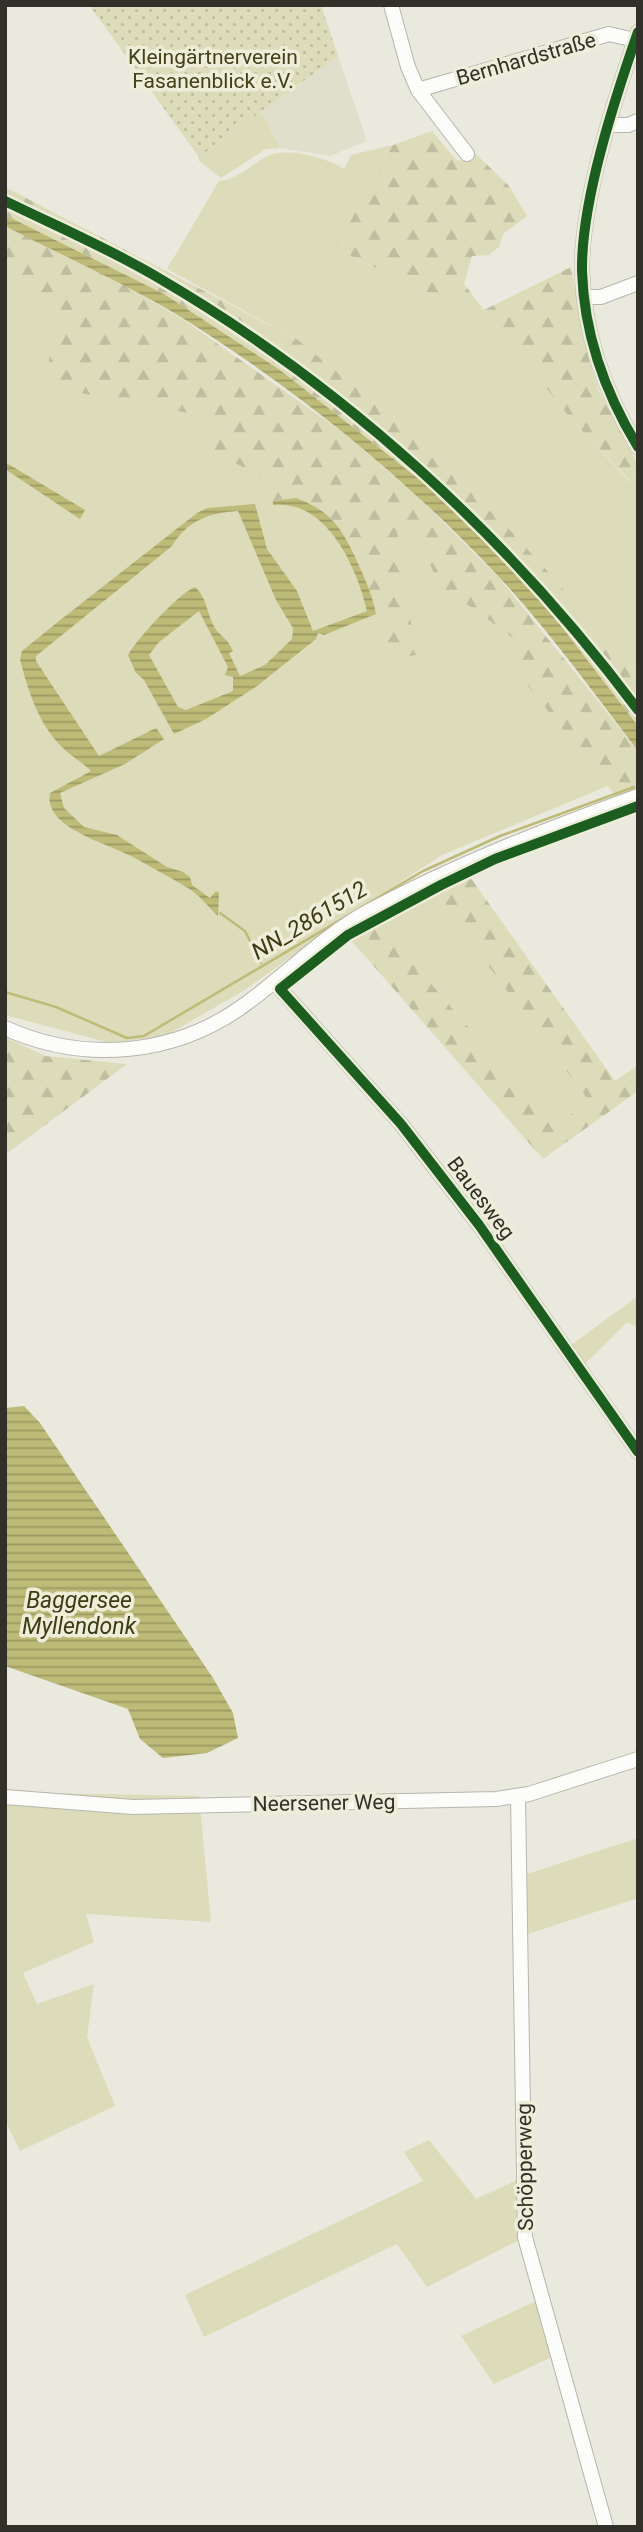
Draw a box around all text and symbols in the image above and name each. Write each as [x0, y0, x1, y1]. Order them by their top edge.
street label: Bernhardstraße [453, 28, 599, 90]
park label: Kleingärtnerverein Fasanenblick e.V. [128, 45, 298, 93]
water label: NN_2861512 [247, 875, 372, 965]
street label: Bauesweg [442, 1152, 520, 1244]
water label: Baggersee Myllendonk [22, 1587, 137, 1640]
street label: Neersener Weg [252, 1790, 396, 1816]
street label: Schöpperweg [512, 2103, 538, 2231]

